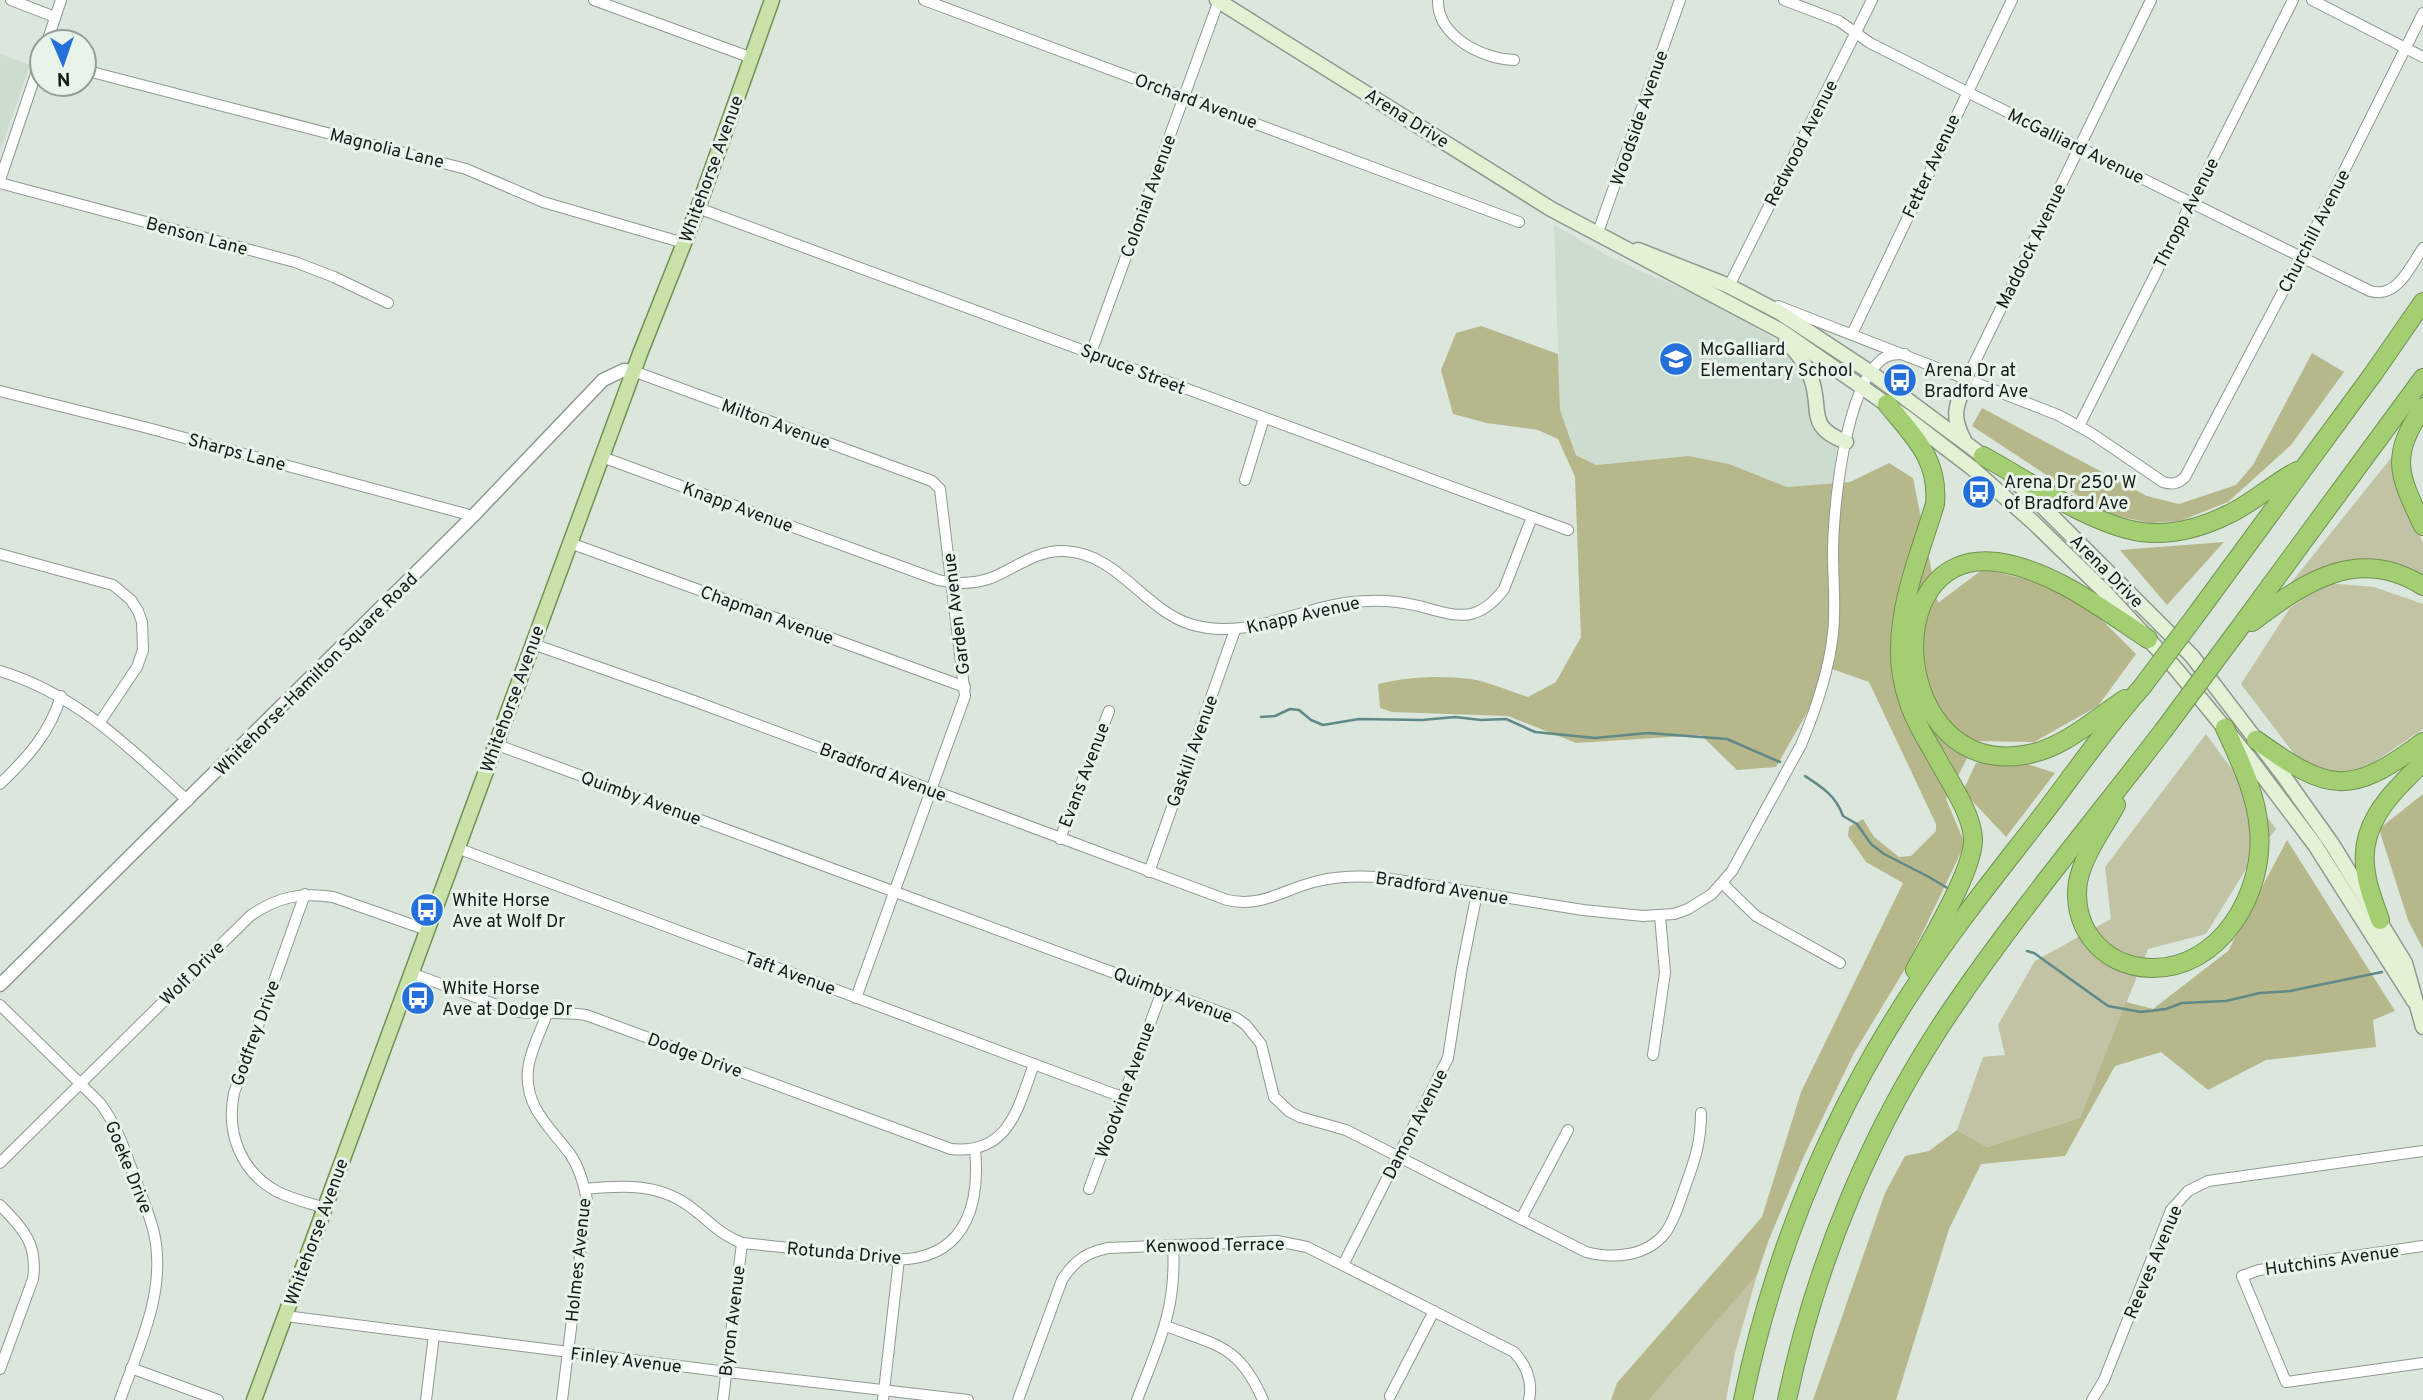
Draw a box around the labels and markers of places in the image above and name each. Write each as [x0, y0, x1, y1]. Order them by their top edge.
place label: McGalliard Elementary School [1700, 339, 1853, 383]
school or university icon: McGalliard Elementary School [1657, 340, 1695, 378]
place label: Arena Dr at Bradford Ave [1924, 360, 2028, 404]
bus stop icon: Arena Dr at Bradford Ave [1881, 361, 1919, 399]
place label: Arena Dr 250' W of Bradford Ave [2004, 472, 2137, 516]
bus stop icon: Arena Dr 250' W of Bradford Ave [1960, 473, 1998, 511]
place label: White Horse Ave at Wolf Dr [452, 890, 565, 934]
bus stop icon: White Horse Ave at Wolf Dr [408, 891, 446, 929]
place label: White Horse Ave at Dodge Dr [442, 978, 572, 1022]
bus stop icon: White Horse Ave at Dodge Dr [399, 979, 437, 1017]

